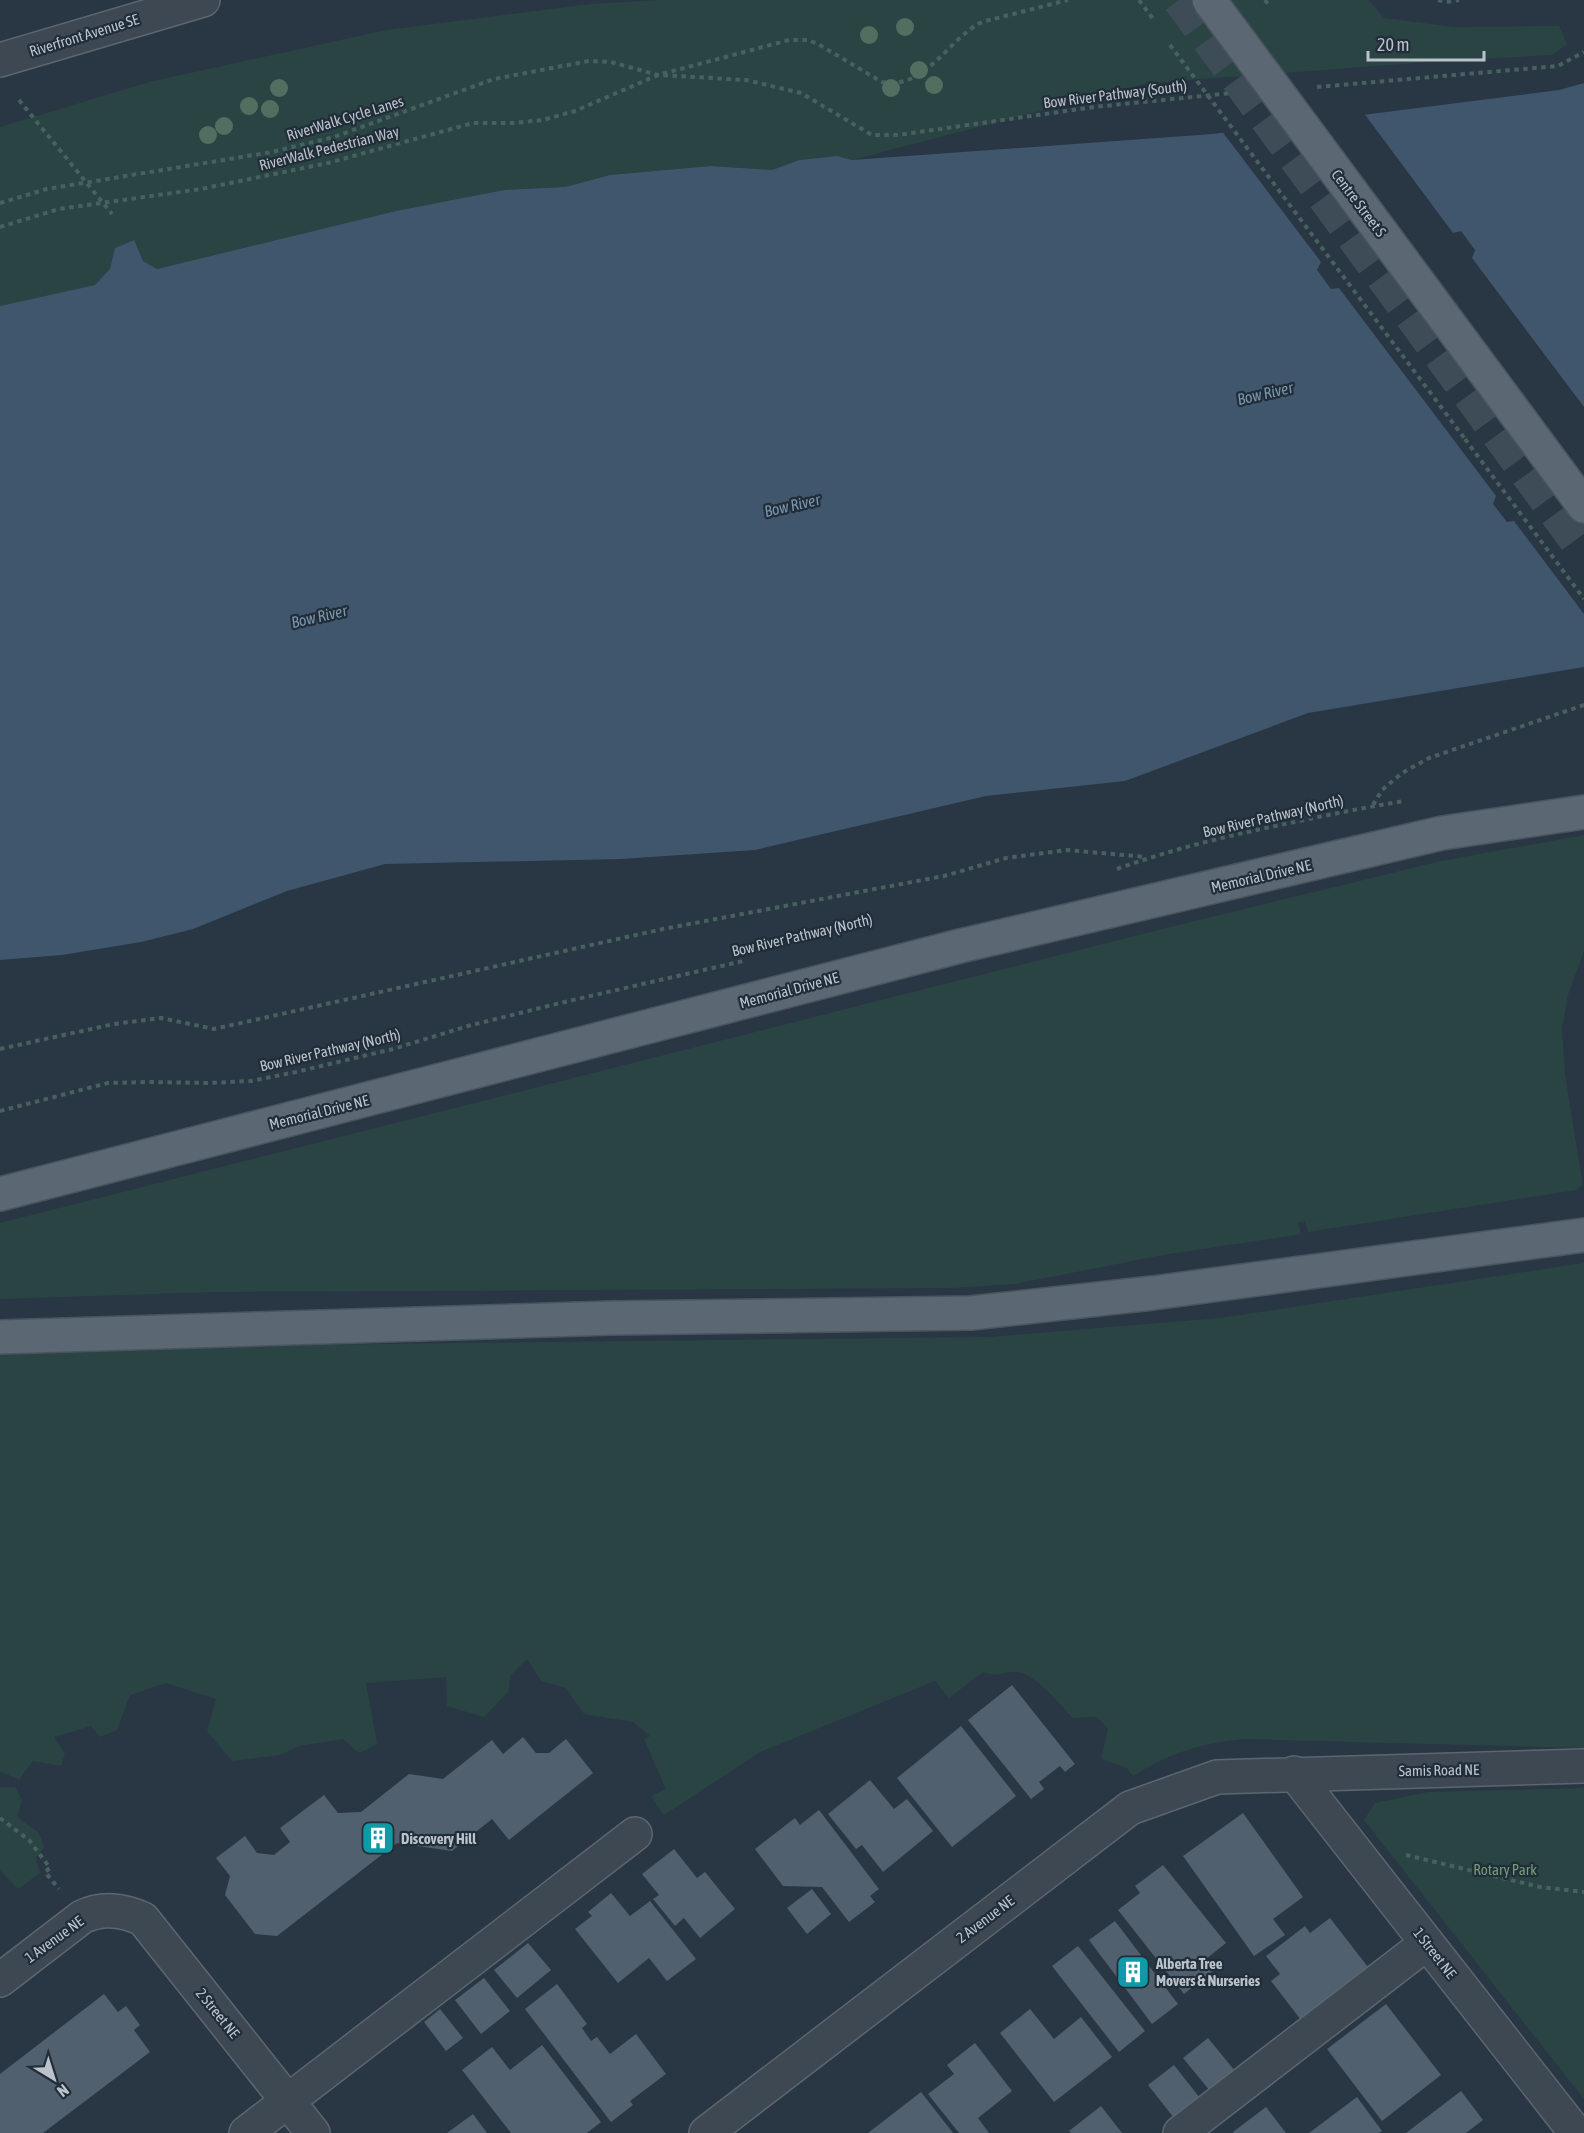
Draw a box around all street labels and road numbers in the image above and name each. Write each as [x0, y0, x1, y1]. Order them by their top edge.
street label: Riverfront Avenue SE [27, 10, 141, 60]
street label: Bow River Pathway (South) [1042, 77, 1188, 111]
street label: RiverWalk Cycle Lanes [284, 92, 406, 144]
street label: RiverWalk Pedestrian Way [257, 122, 401, 174]
street label: Centre Street S [1328, 166, 1390, 240]
street label: Bow River Pathway (North) [1201, 792, 1345, 840]
street label: Memorial Drive NE [1209, 856, 1313, 896]
street label: Bow River Pathway (North) [730, 911, 874, 959]
street label: Memorial Drive NE [738, 968, 841, 1011]
street label: Bow River Pathway (North) [258, 1026, 402, 1074]
street label: Memorial Drive NE [267, 1091, 371, 1133]
street label: Samis Road NE [1398, 1761, 1480, 1779]
street label: 2 Avenue NE [953, 1891, 1018, 1946]
street label: 1 Avenue NE [22, 1912, 87, 1966]
street label: 1 Street NE [1410, 1924, 1460, 1982]
street label: 2 Street NE [193, 1985, 244, 2042]

